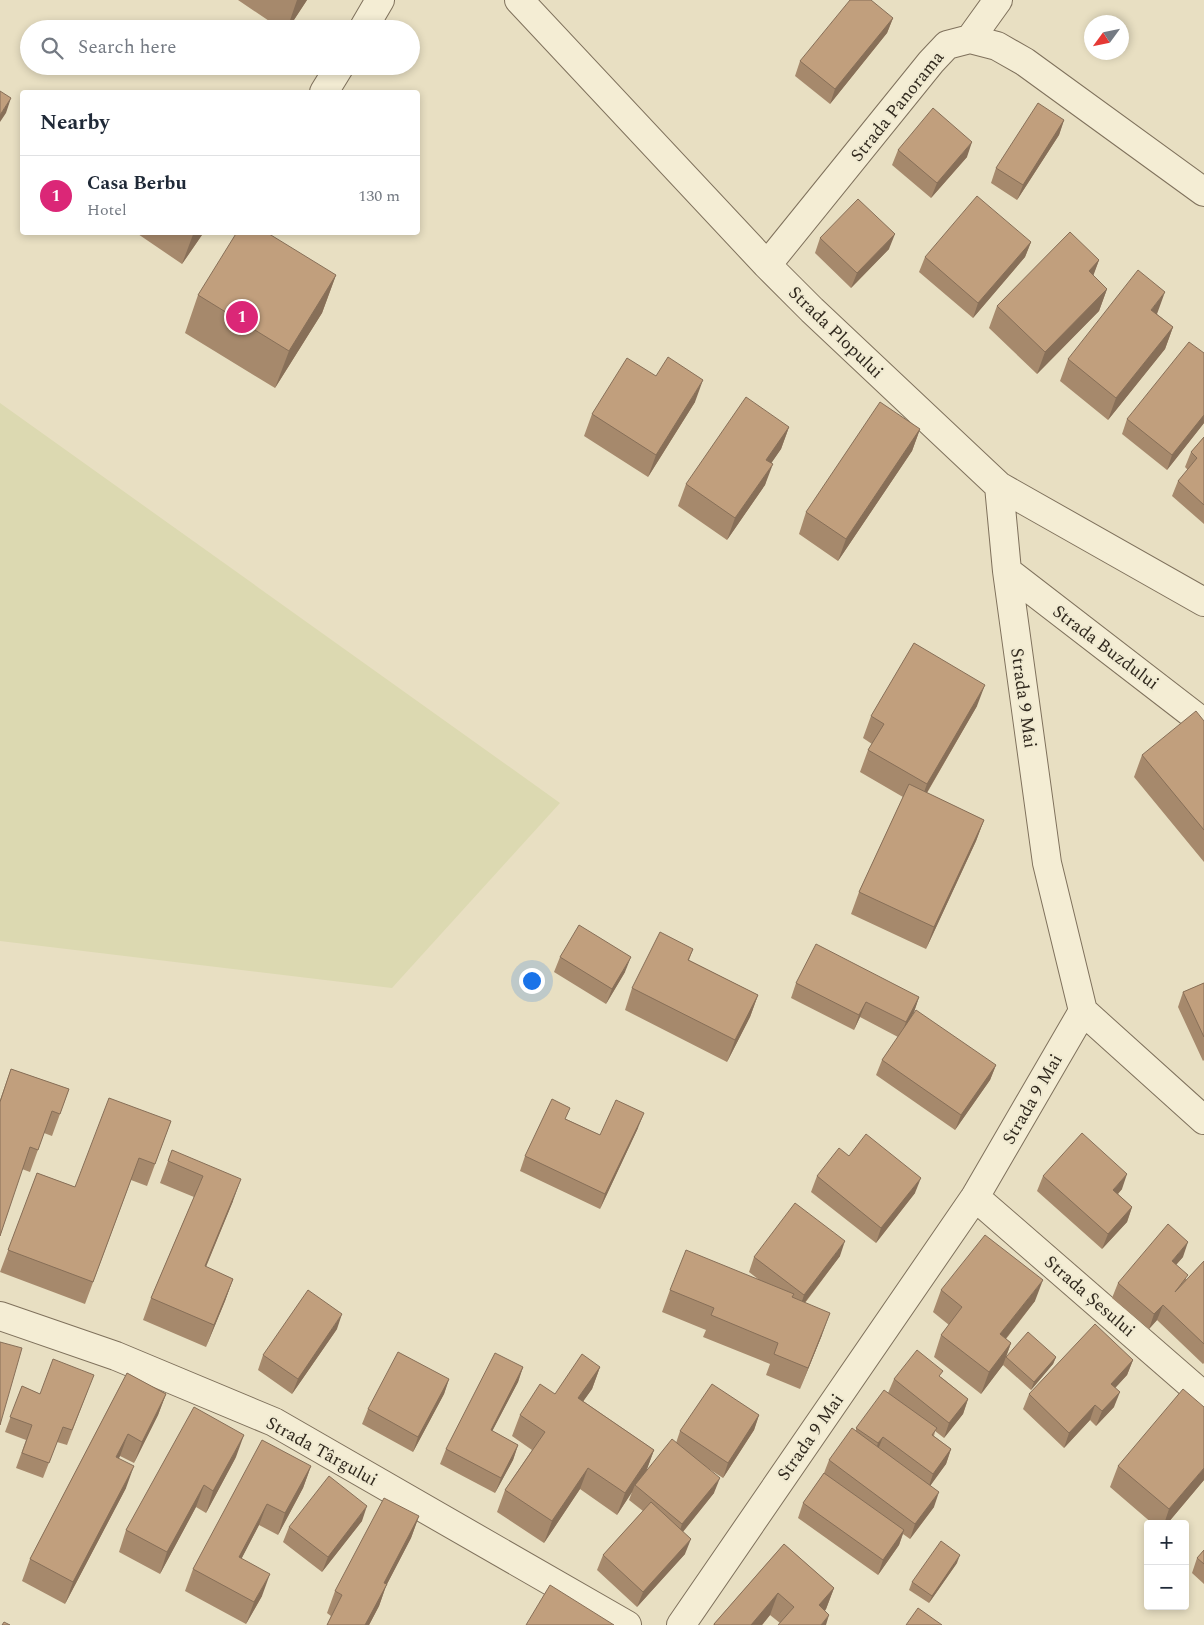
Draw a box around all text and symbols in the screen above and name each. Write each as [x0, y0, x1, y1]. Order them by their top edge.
north arrow [1084, 15, 1129, 60]
search box [20, 20, 420, 75]
text: Search here [78, 33, 177, 62]
icon: search [38, 34, 66, 62]
street label: Strada Panorama [844, 45, 951, 168]
text: Nearby [40, 107, 110, 139]
text: Casa Berbu [87, 169, 187, 198]
text: 1 [52, 184, 60, 208]
text: 130 m [358, 184, 400, 208]
text: Hotel [87, 198, 127, 222]
street label: Strada Plopului [782, 280, 889, 385]
pin: 1 [226, 298, 258, 336]
street label: Strada Buzdului [1047, 598, 1165, 697]
street label: Strada 9 Mai [1003, 646, 1044, 750]
your location [519, 968, 545, 994]
street label: Strada 9 Mai [995, 1049, 1069, 1150]
street label: Strada Șesului [1038, 1249, 1141, 1344]
street label: Strada 9 Mai [770, 1388, 850, 1486]
street label: Strada Târgului [261, 1410, 383, 1493]
map controls [1144, 1520, 1189, 1610]
button: + [1144, 1520, 1189, 1565]
button: − [1144, 1565, 1189, 1610]

